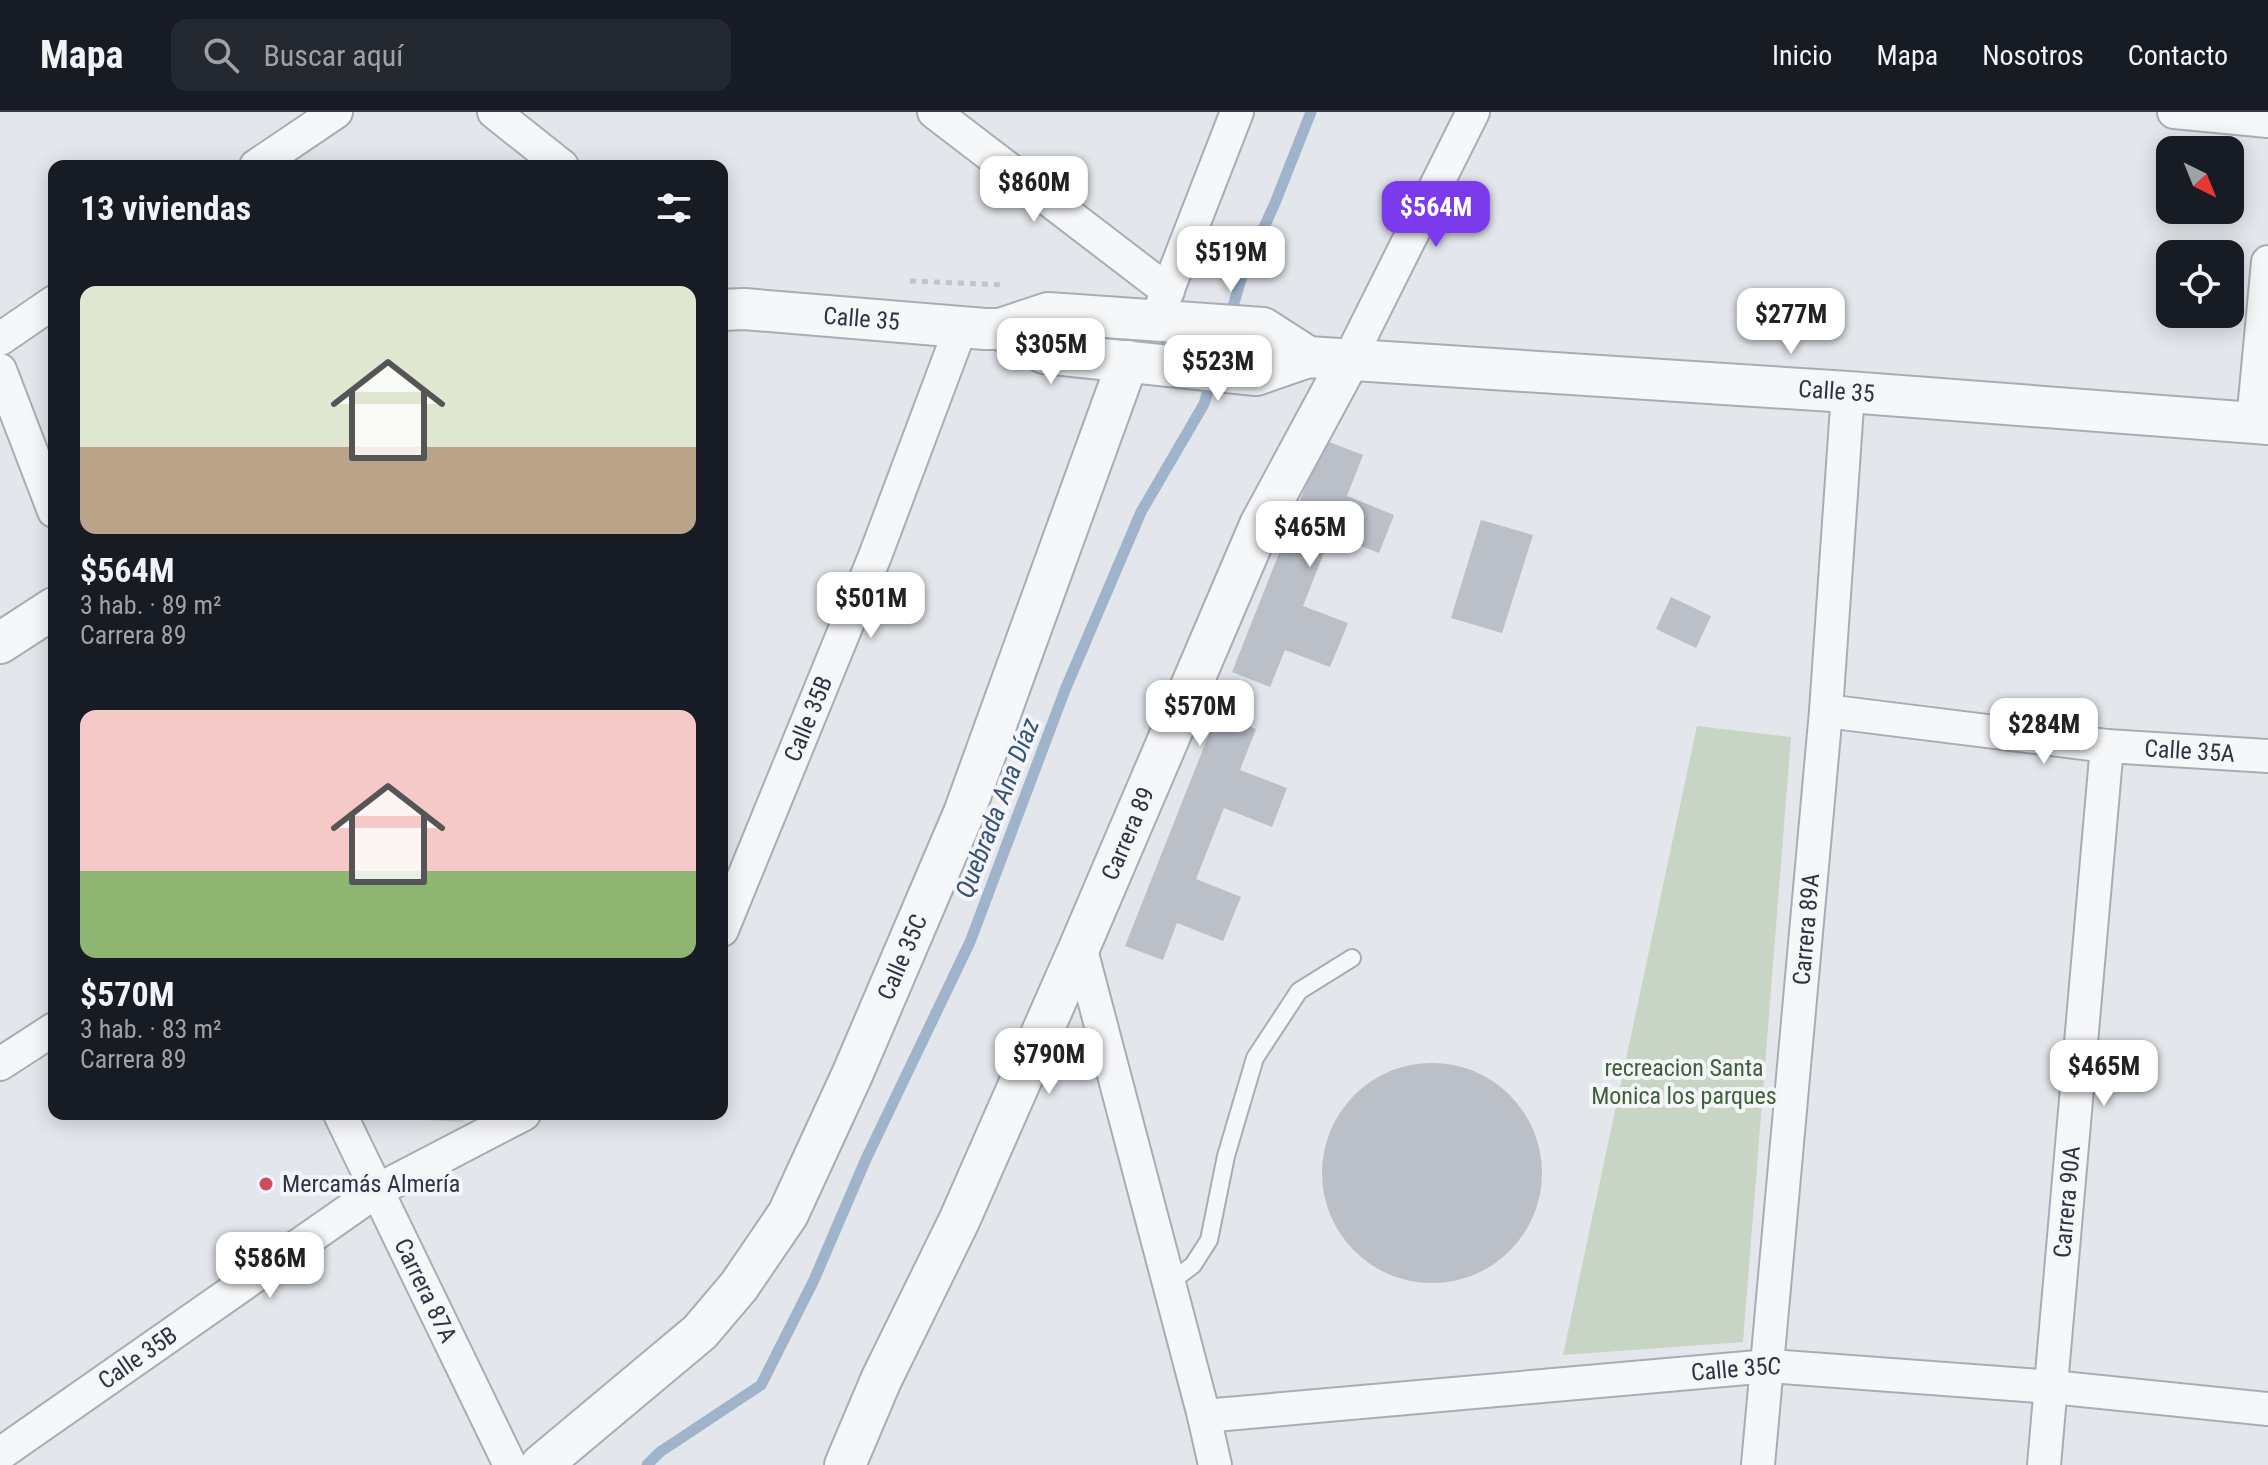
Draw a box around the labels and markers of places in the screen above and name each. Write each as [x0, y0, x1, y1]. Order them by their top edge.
pin: $860M [978, 156, 1090, 224]
pin: $564M [1380, 181, 1492, 249]
pin: $519M [1175, 226, 1287, 294]
pin: $277M [1735, 288, 1847, 356]
pin: $305M [995, 318, 1107, 386]
pin: $523M [1162, 335, 1274, 403]
pin: $465M [1254, 501, 1366, 569]
pin: $501M [815, 572, 927, 640]
pin: $570M [1144, 680, 1256, 748]
pin: $284M [1988, 698, 2100, 766]
pin: $790M [993, 1028, 1105, 1096]
pin: $465M [2048, 1040, 2160, 1108]
place label: Mercamás Almería [282, 1170, 460, 1198]
marker: Mercamás Almería [257, 1175, 275, 1193]
pin: $586M [214, 1232, 326, 1300]

